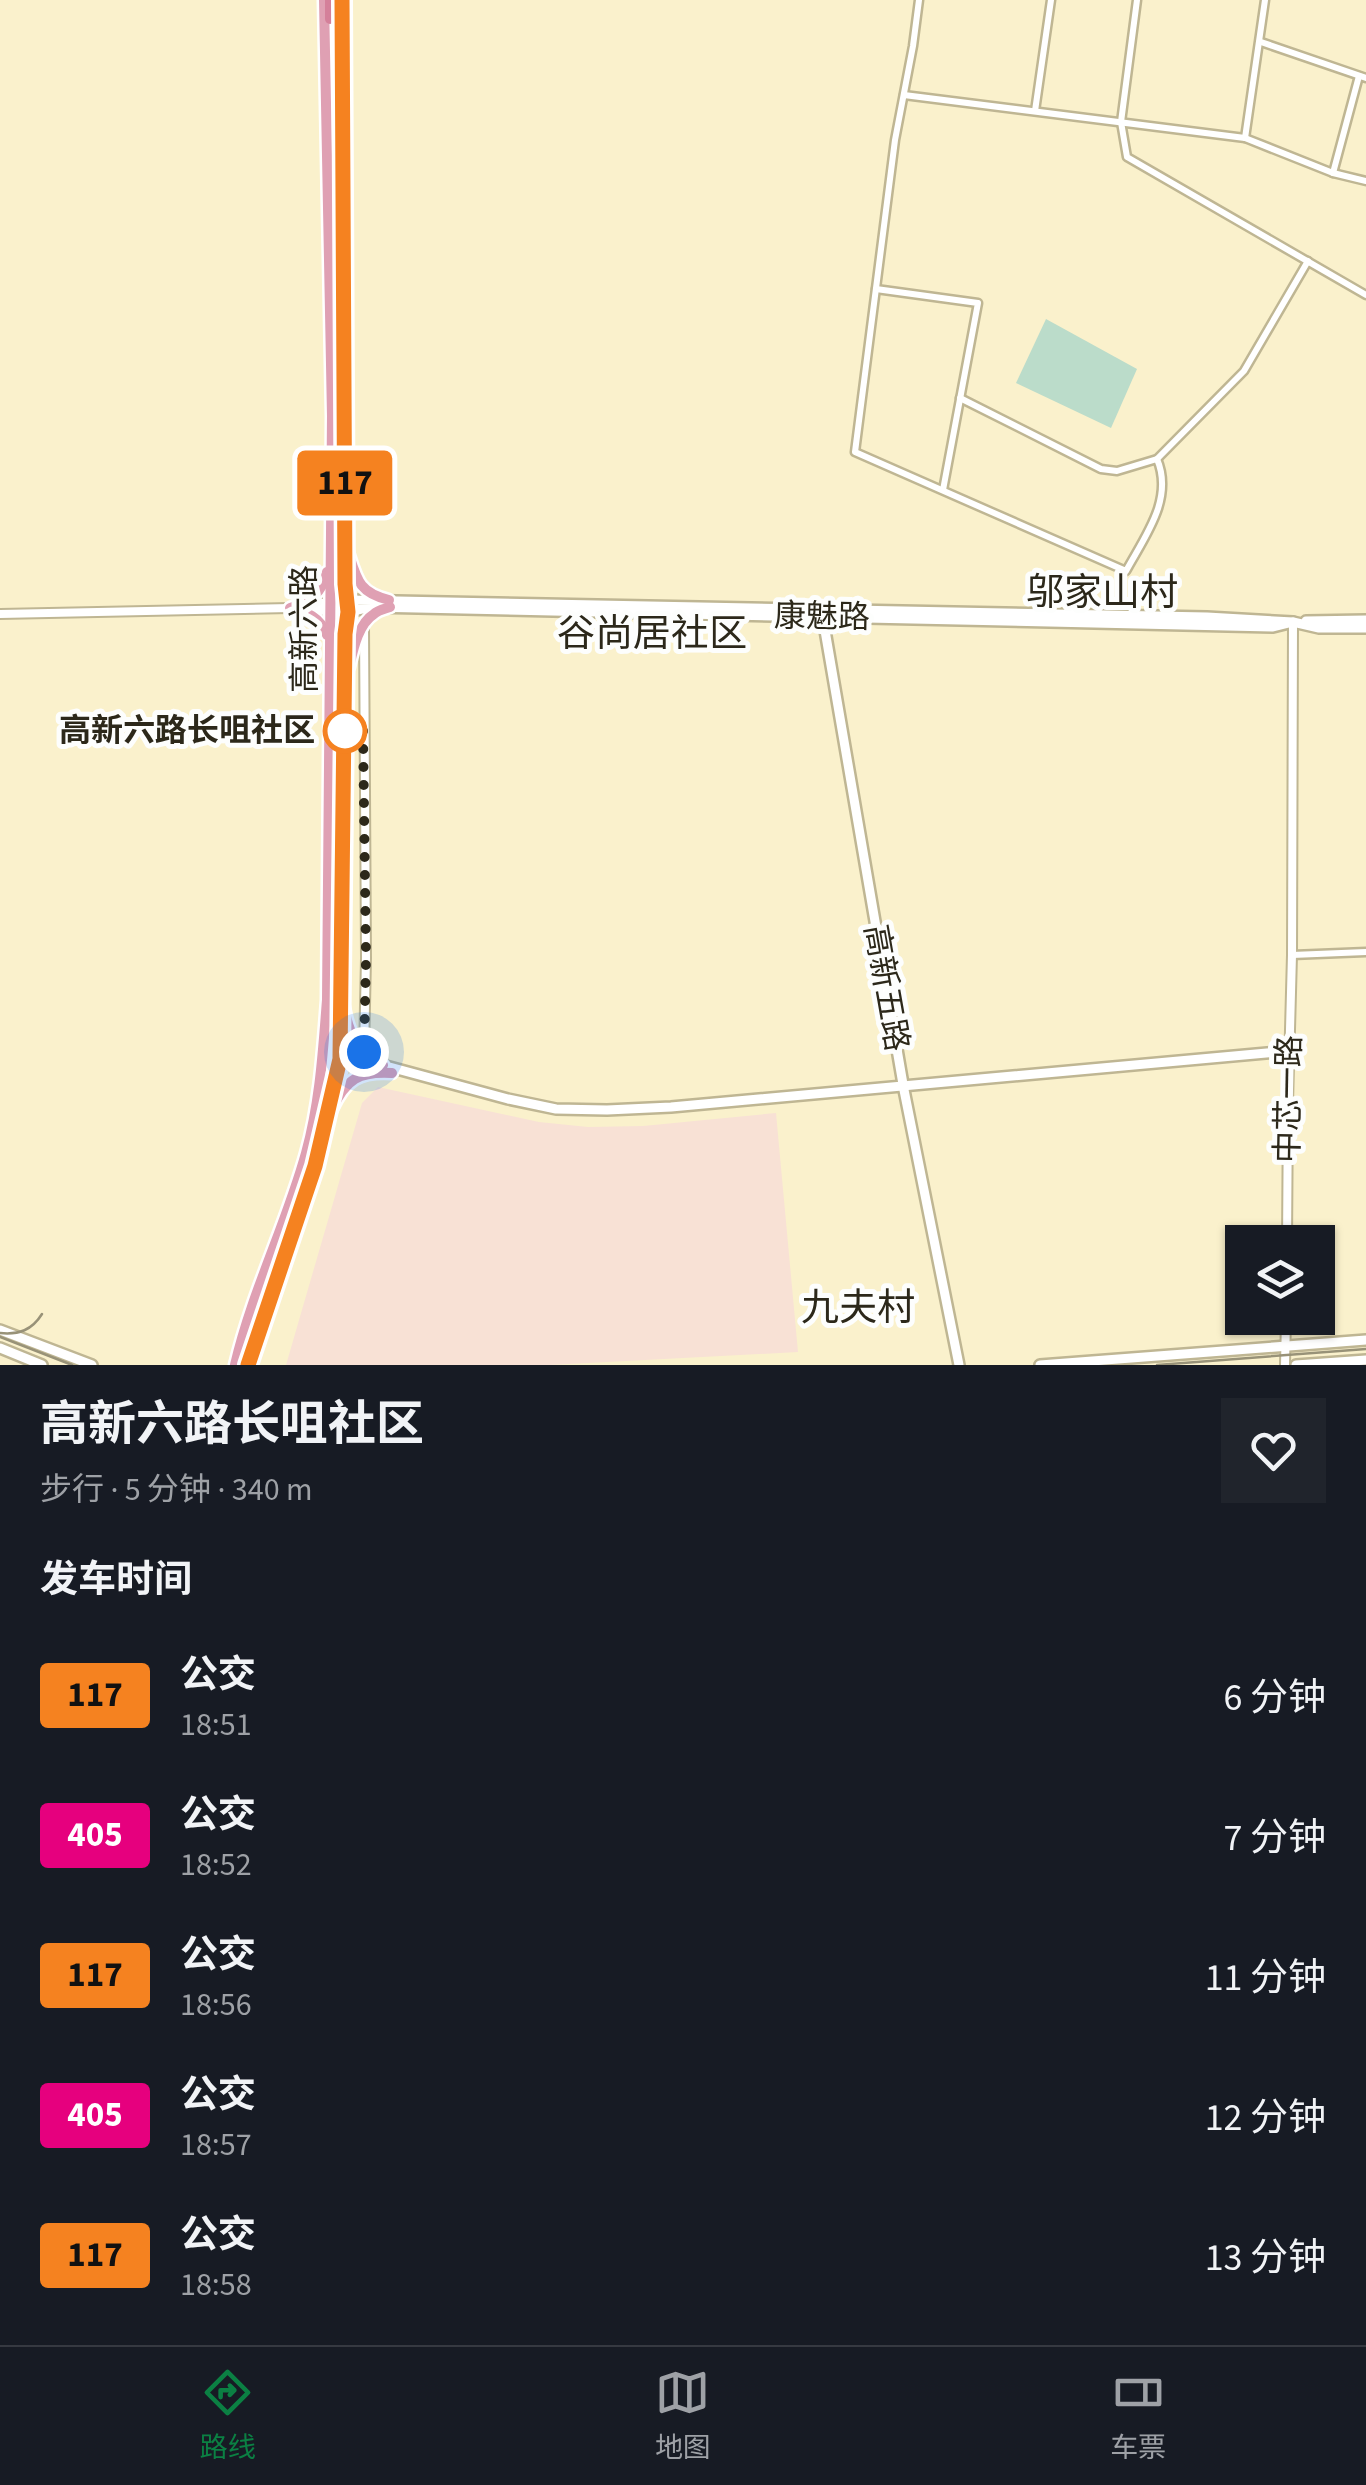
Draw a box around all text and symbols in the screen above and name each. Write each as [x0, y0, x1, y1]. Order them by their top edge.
line badge: 117 [288, 450, 402, 516]
text: 117 [317, 458, 373, 508]
street label: 高新六路 [282, 565, 328, 693]
district label: 邬家山村 [1026, 566, 1178, 620]
street label: 康魅路 [774, 593, 870, 641]
district label: 谷尚居社区 [557, 607, 747, 661]
place label: 高新六路长咀社区 [59, 708, 315, 754]
marker: 高新六路长咀社区 [324, 710, 366, 752]
street label: 高新五路 [852, 921, 920, 1055]
your location [339, 1027, 389, 1077]
street label: 中芯一路 [1265, 1035, 1313, 1163]
map controls [1225, 1225, 1335, 1335]
button: layers [1225, 1225, 1335, 1335]
district label: 九夫村 [801, 1281, 915, 1335]
text: 高新六路长咀社区 [40, 1391, 424, 1459]
button: heart [1221, 1398, 1326, 1503]
text: 步行 · 5 分钟 · 340 m [40, 1467, 312, 1513]
text: 发车时间 [40, 1553, 192, 1607]
text: 公交 [180, 1648, 256, 1702]
text: 117 [67, 1670, 123, 1720]
text: 6 分钟 [1224, 1671, 1326, 1725]
text: 18:51 [180, 1702, 252, 1748]
text: 公交 [180, 1788, 256, 1842]
text: 405 [67, 1810, 123, 1860]
text: 7 分钟 [1224, 1811, 1326, 1865]
text: 18:52 [180, 1842, 252, 1888]
text: 公交 [180, 1928, 256, 1982]
text: 117 [67, 1950, 123, 2000]
text: 11 分钟 [1205, 1951, 1326, 2005]
text: 18:56 [180, 1982, 252, 2028]
text: 公交 [180, 2068, 256, 2122]
text: 405 [67, 2090, 123, 2140]
text: 12 分钟 [1205, 2091, 1326, 2145]
text: 18:57 [180, 2122, 252, 2168]
text: 公交 [180, 2208, 256, 2262]
text: 117 [67, 2230, 123, 2280]
text: 13 分钟 [1205, 2231, 1326, 2285]
text: 18:58 [180, 2262, 252, 2308]
tab: 路线 [200, 2365, 256, 2468]
tab: 地图 [655, 2365, 711, 2468]
tab: 车票 [1110, 2365, 1166, 2468]

